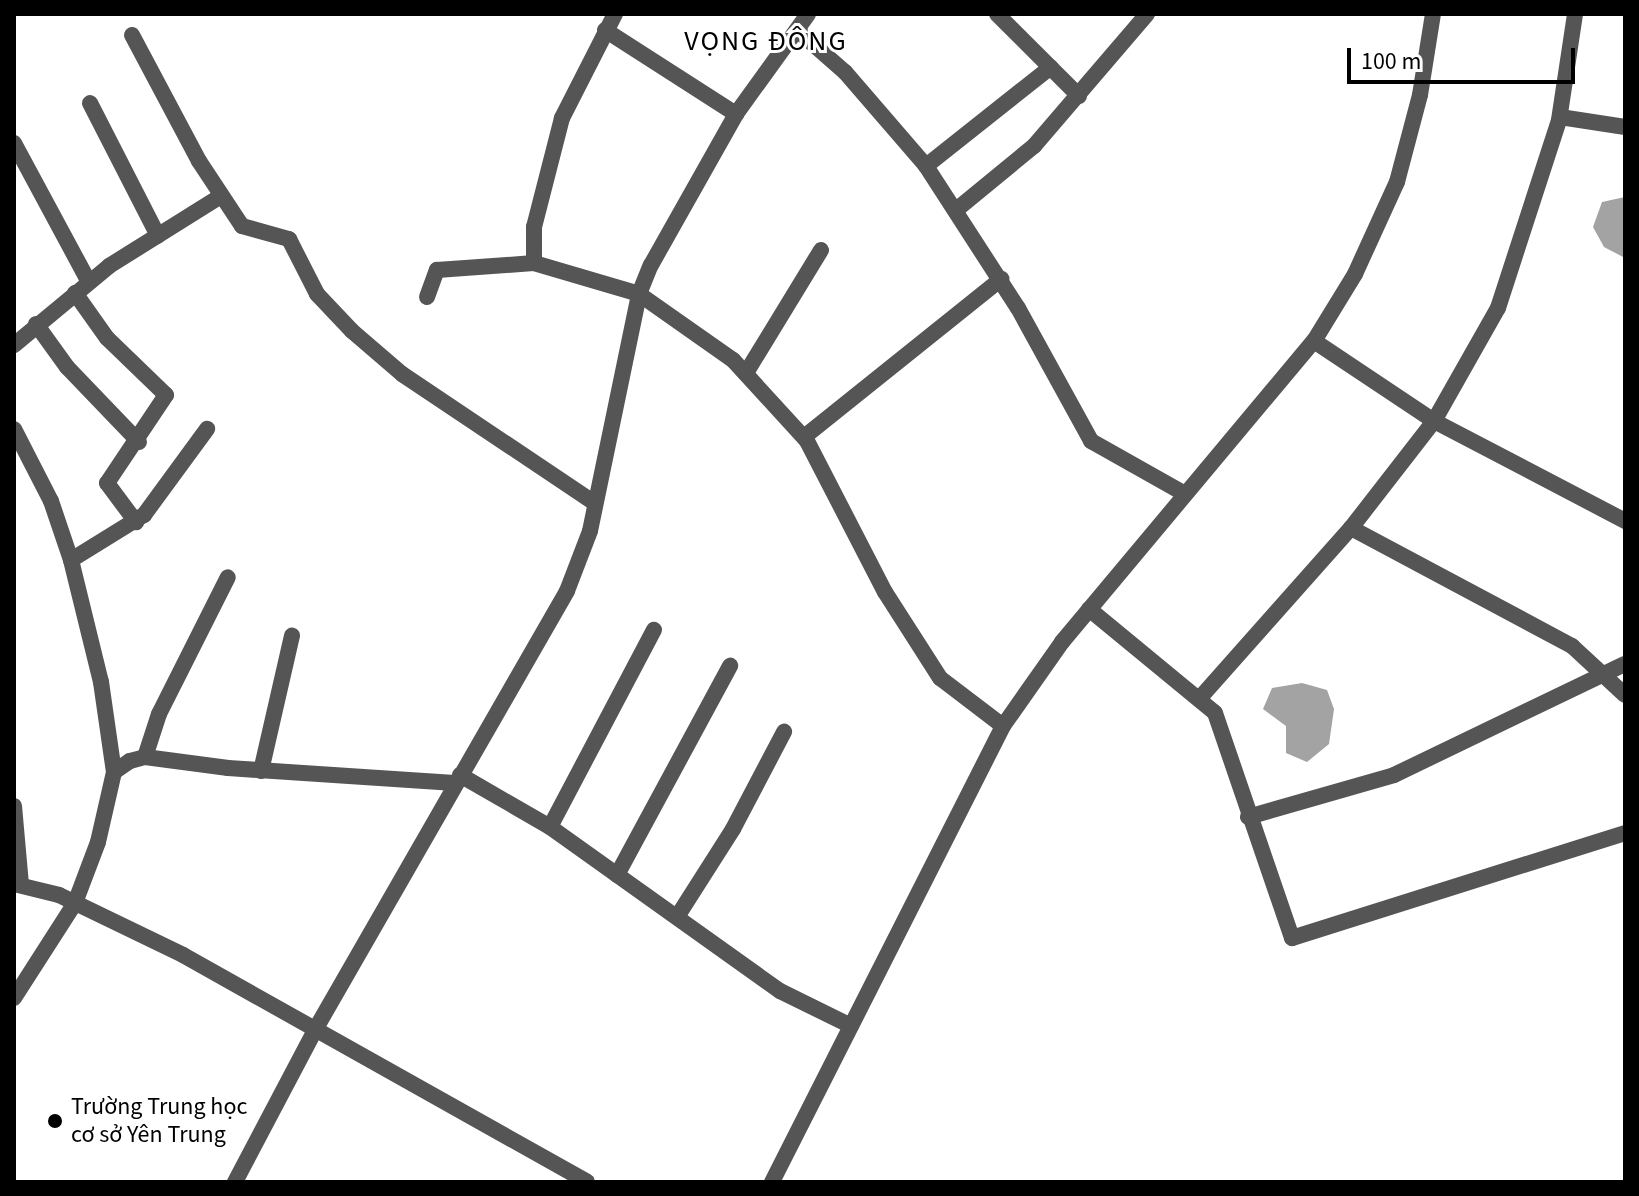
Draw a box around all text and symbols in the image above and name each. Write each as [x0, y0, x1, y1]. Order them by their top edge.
district label: VỌNG ĐÔNG [684, 24, 848, 58]
scale bar [1351, 32, 1579, 82]
text: 100 m [1361, 44, 1421, 79]
place label: Trường Trung học cơ sở Yên Trung [71, 1093, 247, 1149]
marker: Trường Trung học cơ sở Yên Trung [46, 1112, 64, 1130]

